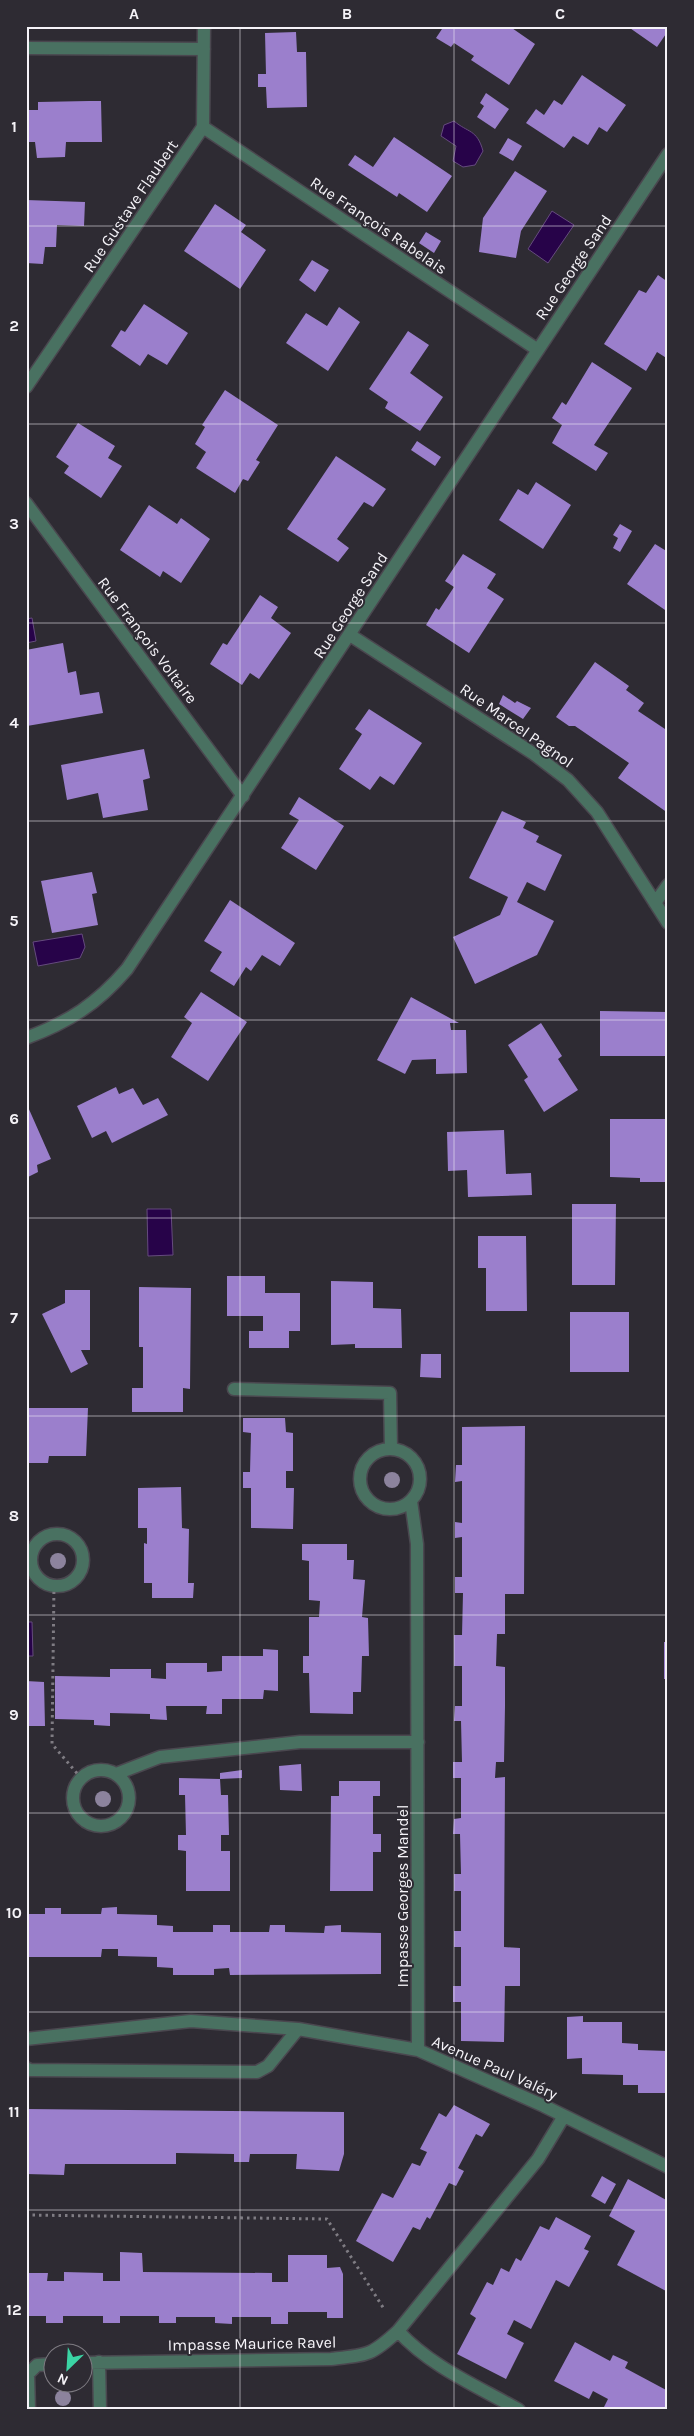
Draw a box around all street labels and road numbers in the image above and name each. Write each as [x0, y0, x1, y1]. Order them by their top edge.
street label: Rue Gustave Flaubert [79, 136, 182, 276]
street label: Rue François Rabelais [307, 173, 451, 278]
street label: Rue George Sand [531, 211, 616, 324]
street label: Rue George Sand [309, 549, 392, 662]
street label: Rue François Voltaire [94, 573, 201, 707]
street label: Rue Marcel Pagnol [456, 679, 577, 772]
street label: Impasse Georges Mandel [393, 1805, 412, 1987]
street label: Avenue Paul Valéry [429, 2031, 561, 2104]
street label: Impasse Maurice Ravel [168, 2333, 336, 2354]

